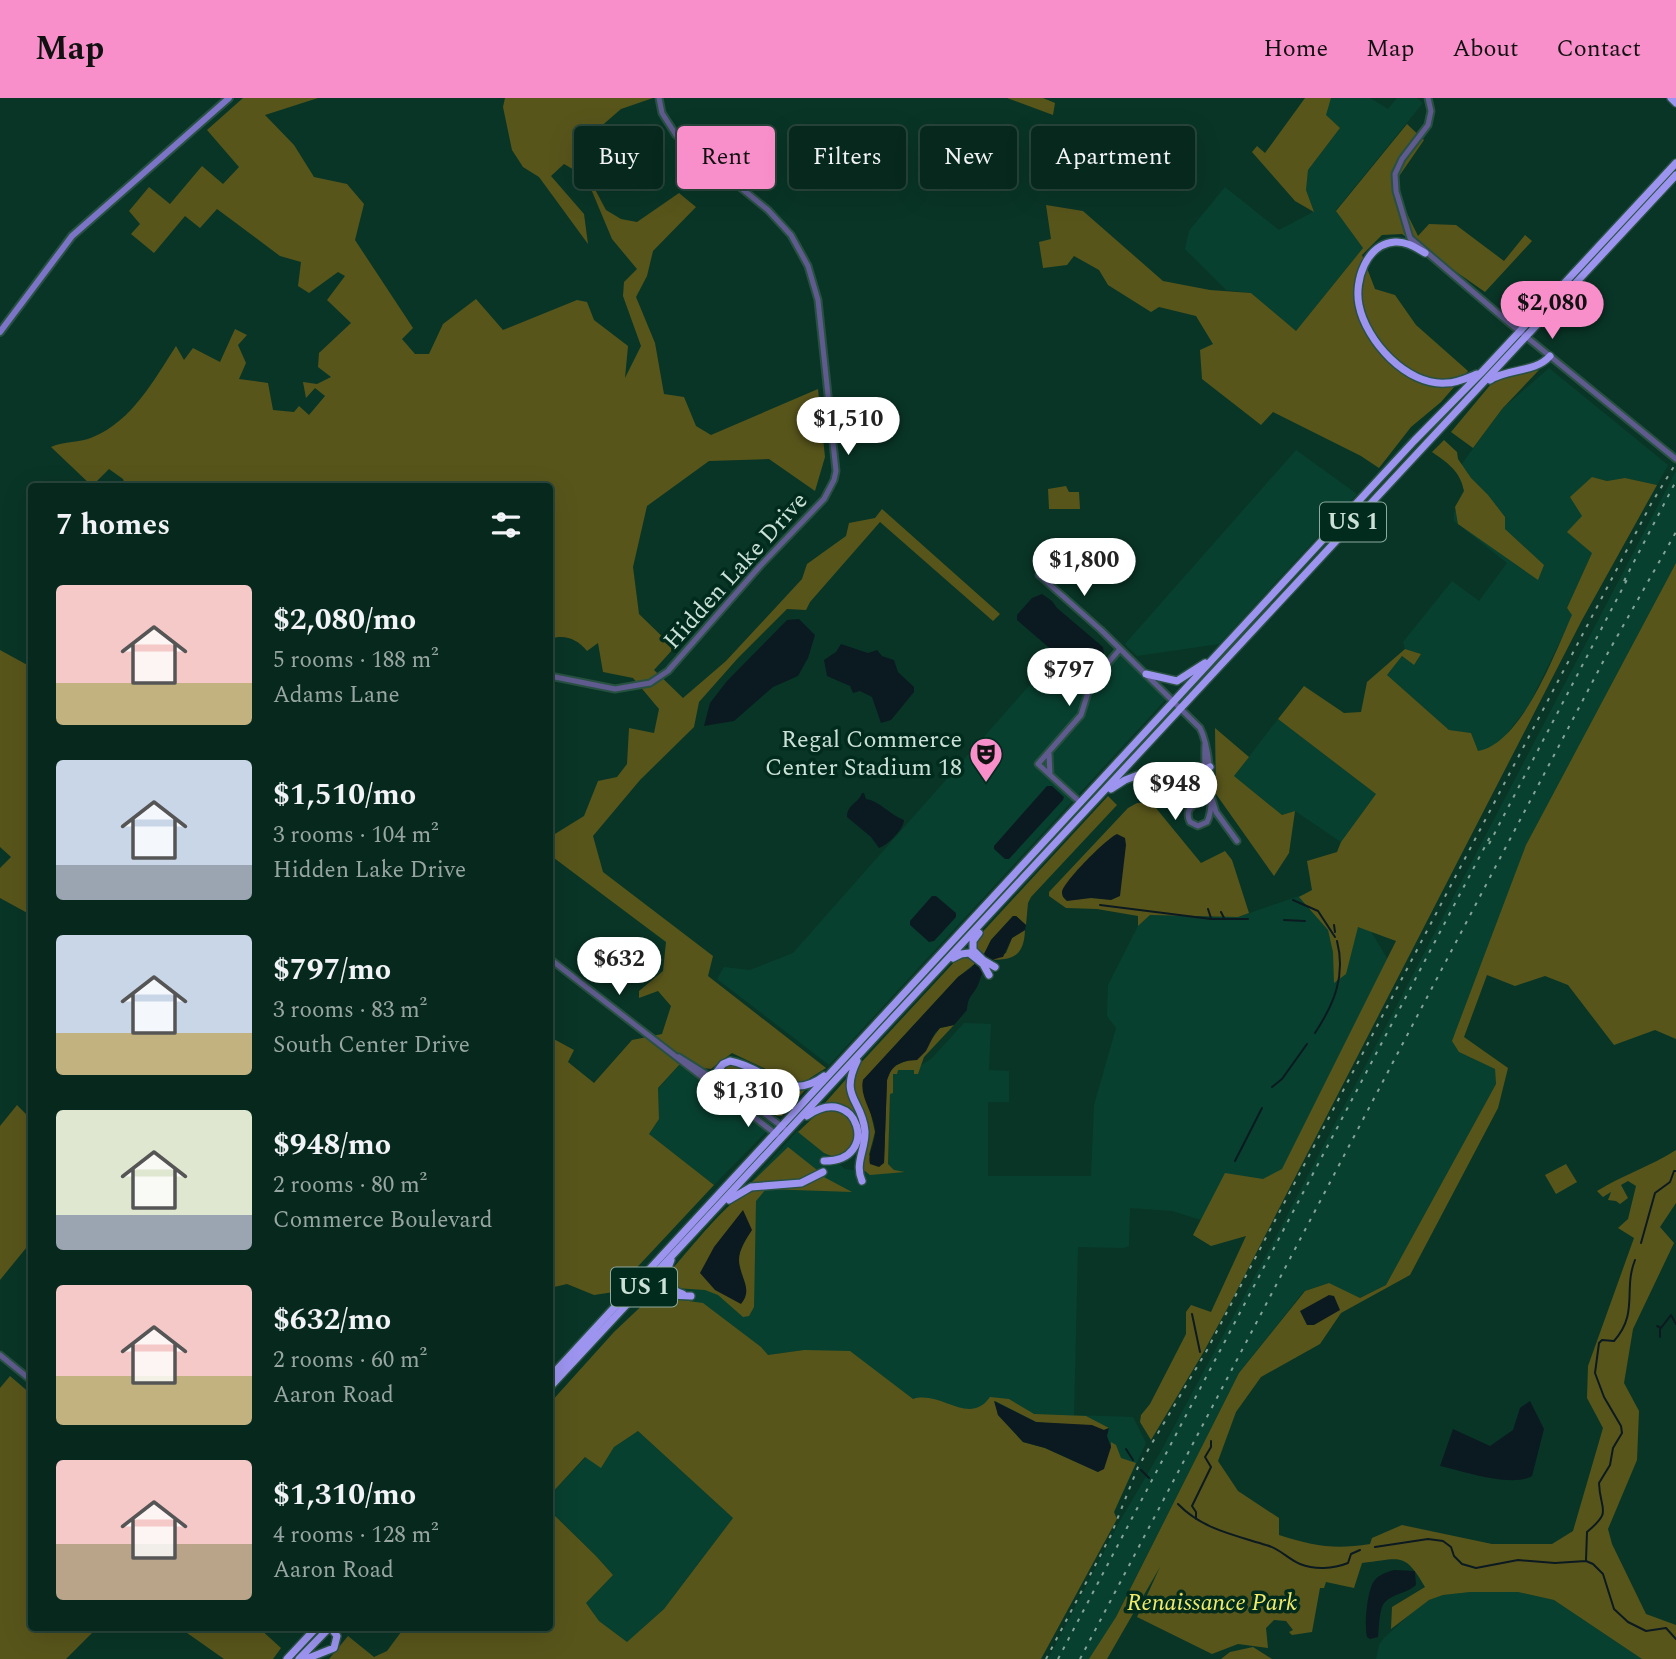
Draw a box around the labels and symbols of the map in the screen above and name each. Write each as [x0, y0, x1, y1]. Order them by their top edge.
pin: $2,080 [1495, 282, 1609, 341]
pin: $1,510 [791, 398, 905, 457]
street label: Hidden Lake Drive [655, 484, 817, 658]
road number: US 1 [1320, 502, 1386, 542]
pin: $1,800 [1027, 538, 1141, 598]
pin: $797 [1028, 648, 1110, 708]
place label: Regal Commerce Center Stadium 18 [765, 722, 962, 786]
theatre icon: Regal Commerce Center Stadium 18 [967, 735, 1005, 784]
pin: $948 [1134, 762, 1216, 822]
pin: $632 [578, 937, 660, 997]
pin: $1,310 [691, 1070, 805, 1129]
road number: US 1 [611, 1268, 677, 1306]
park label: Renaissance Park [1127, 1585, 1297, 1621]

